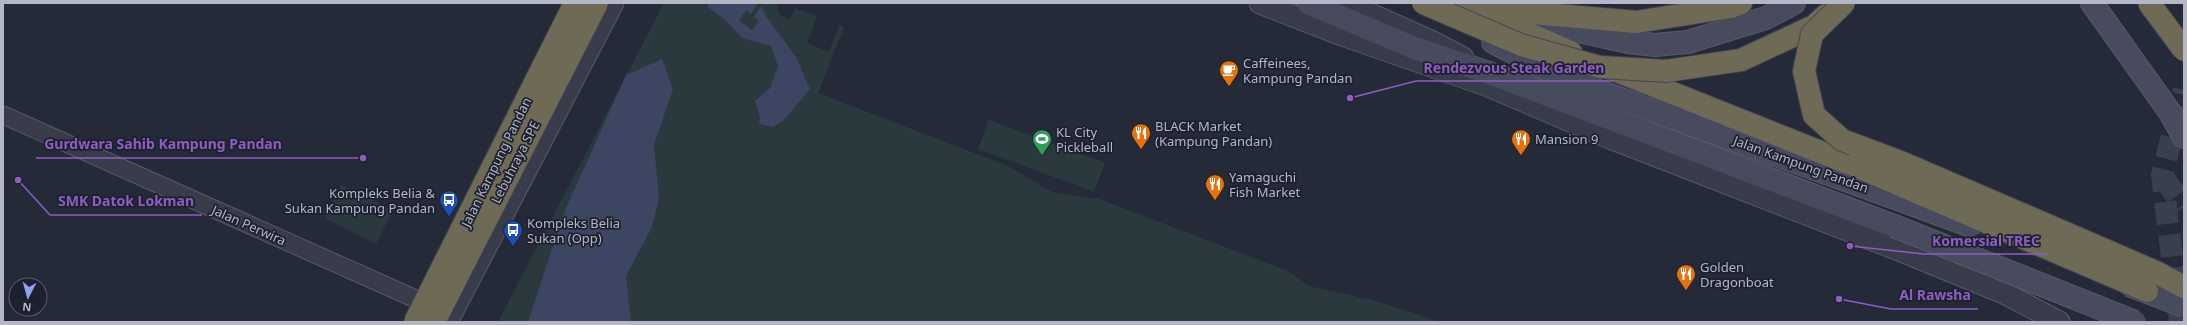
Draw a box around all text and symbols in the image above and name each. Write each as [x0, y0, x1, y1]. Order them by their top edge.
place label: Caffeinees, Kampung Pandan [1243, 54, 1352, 87]
callout: Rendezvous Steak Garden [1416, 55, 1613, 81]
text: Rendezvous Steak Garden [1424, 58, 1604, 77]
cafe icon: Caffeinees, Kampung Pandan [1218, 59, 1240, 87]
street label: Jalan Kampung Pandan [456, 94, 535, 232]
place label: BLACK Market (Kampung Pandan) [1155, 117, 1272, 150]
street label: Lebuhraya SPE [487, 118, 543, 206]
restaurant icon: BLACK Market (Kampung Pandan) [1130, 122, 1152, 150]
place label: KL City Pickleball [1056, 123, 1113, 156]
sports icon: KL City Pickleball [1031, 128, 1053, 156]
restaurant icon: Mansion 9 [1510, 128, 1532, 156]
place label: Mansion 9 [1535, 130, 1598, 148]
street label: Jalan Kampung Pandan [1729, 131, 1871, 197]
callout: Gurdwara Sahib Kampung Pandan [36, 132, 290, 158]
text: Gurdwara Sahib Kampung Pandan [44, 134, 282, 153]
place label: Yamaguchi Fish Market [1229, 168, 1300, 201]
restaurant icon: Yamaguchi Fish Market [1204, 173, 1226, 201]
place label: Kompleks Belia & Sukan Kampung Pandan [285, 184, 435, 217]
callout: SMK Datok Lokman [50, 189, 202, 215]
bus stop icon: Kompleks Belia & Sukan Kampung Pandan [438, 189, 460, 217]
text: SMK Datok Lokman [58, 191, 194, 210]
street label: Jalan Perwira [207, 200, 289, 249]
place label: Kompleks Belia Sukan (Opp) [527, 214, 620, 247]
bus stop icon: Kompleks Belia Sukan (Opp) [502, 219, 524, 247]
callout: Komersial TREC [1924, 228, 2048, 254]
text: Komersial TREC [1932, 231, 2040, 250]
place label: Golden Dragonboat [1700, 258, 1774, 291]
restaurant icon: Golden Dragonboat [1675, 263, 1697, 291]
north arrow [8, 277, 48, 317]
callout: Al Rawsha [1891, 283, 1978, 309]
text: Al Rawsha [1899, 285, 1971, 304]
text: N [22, 300, 32, 315]

